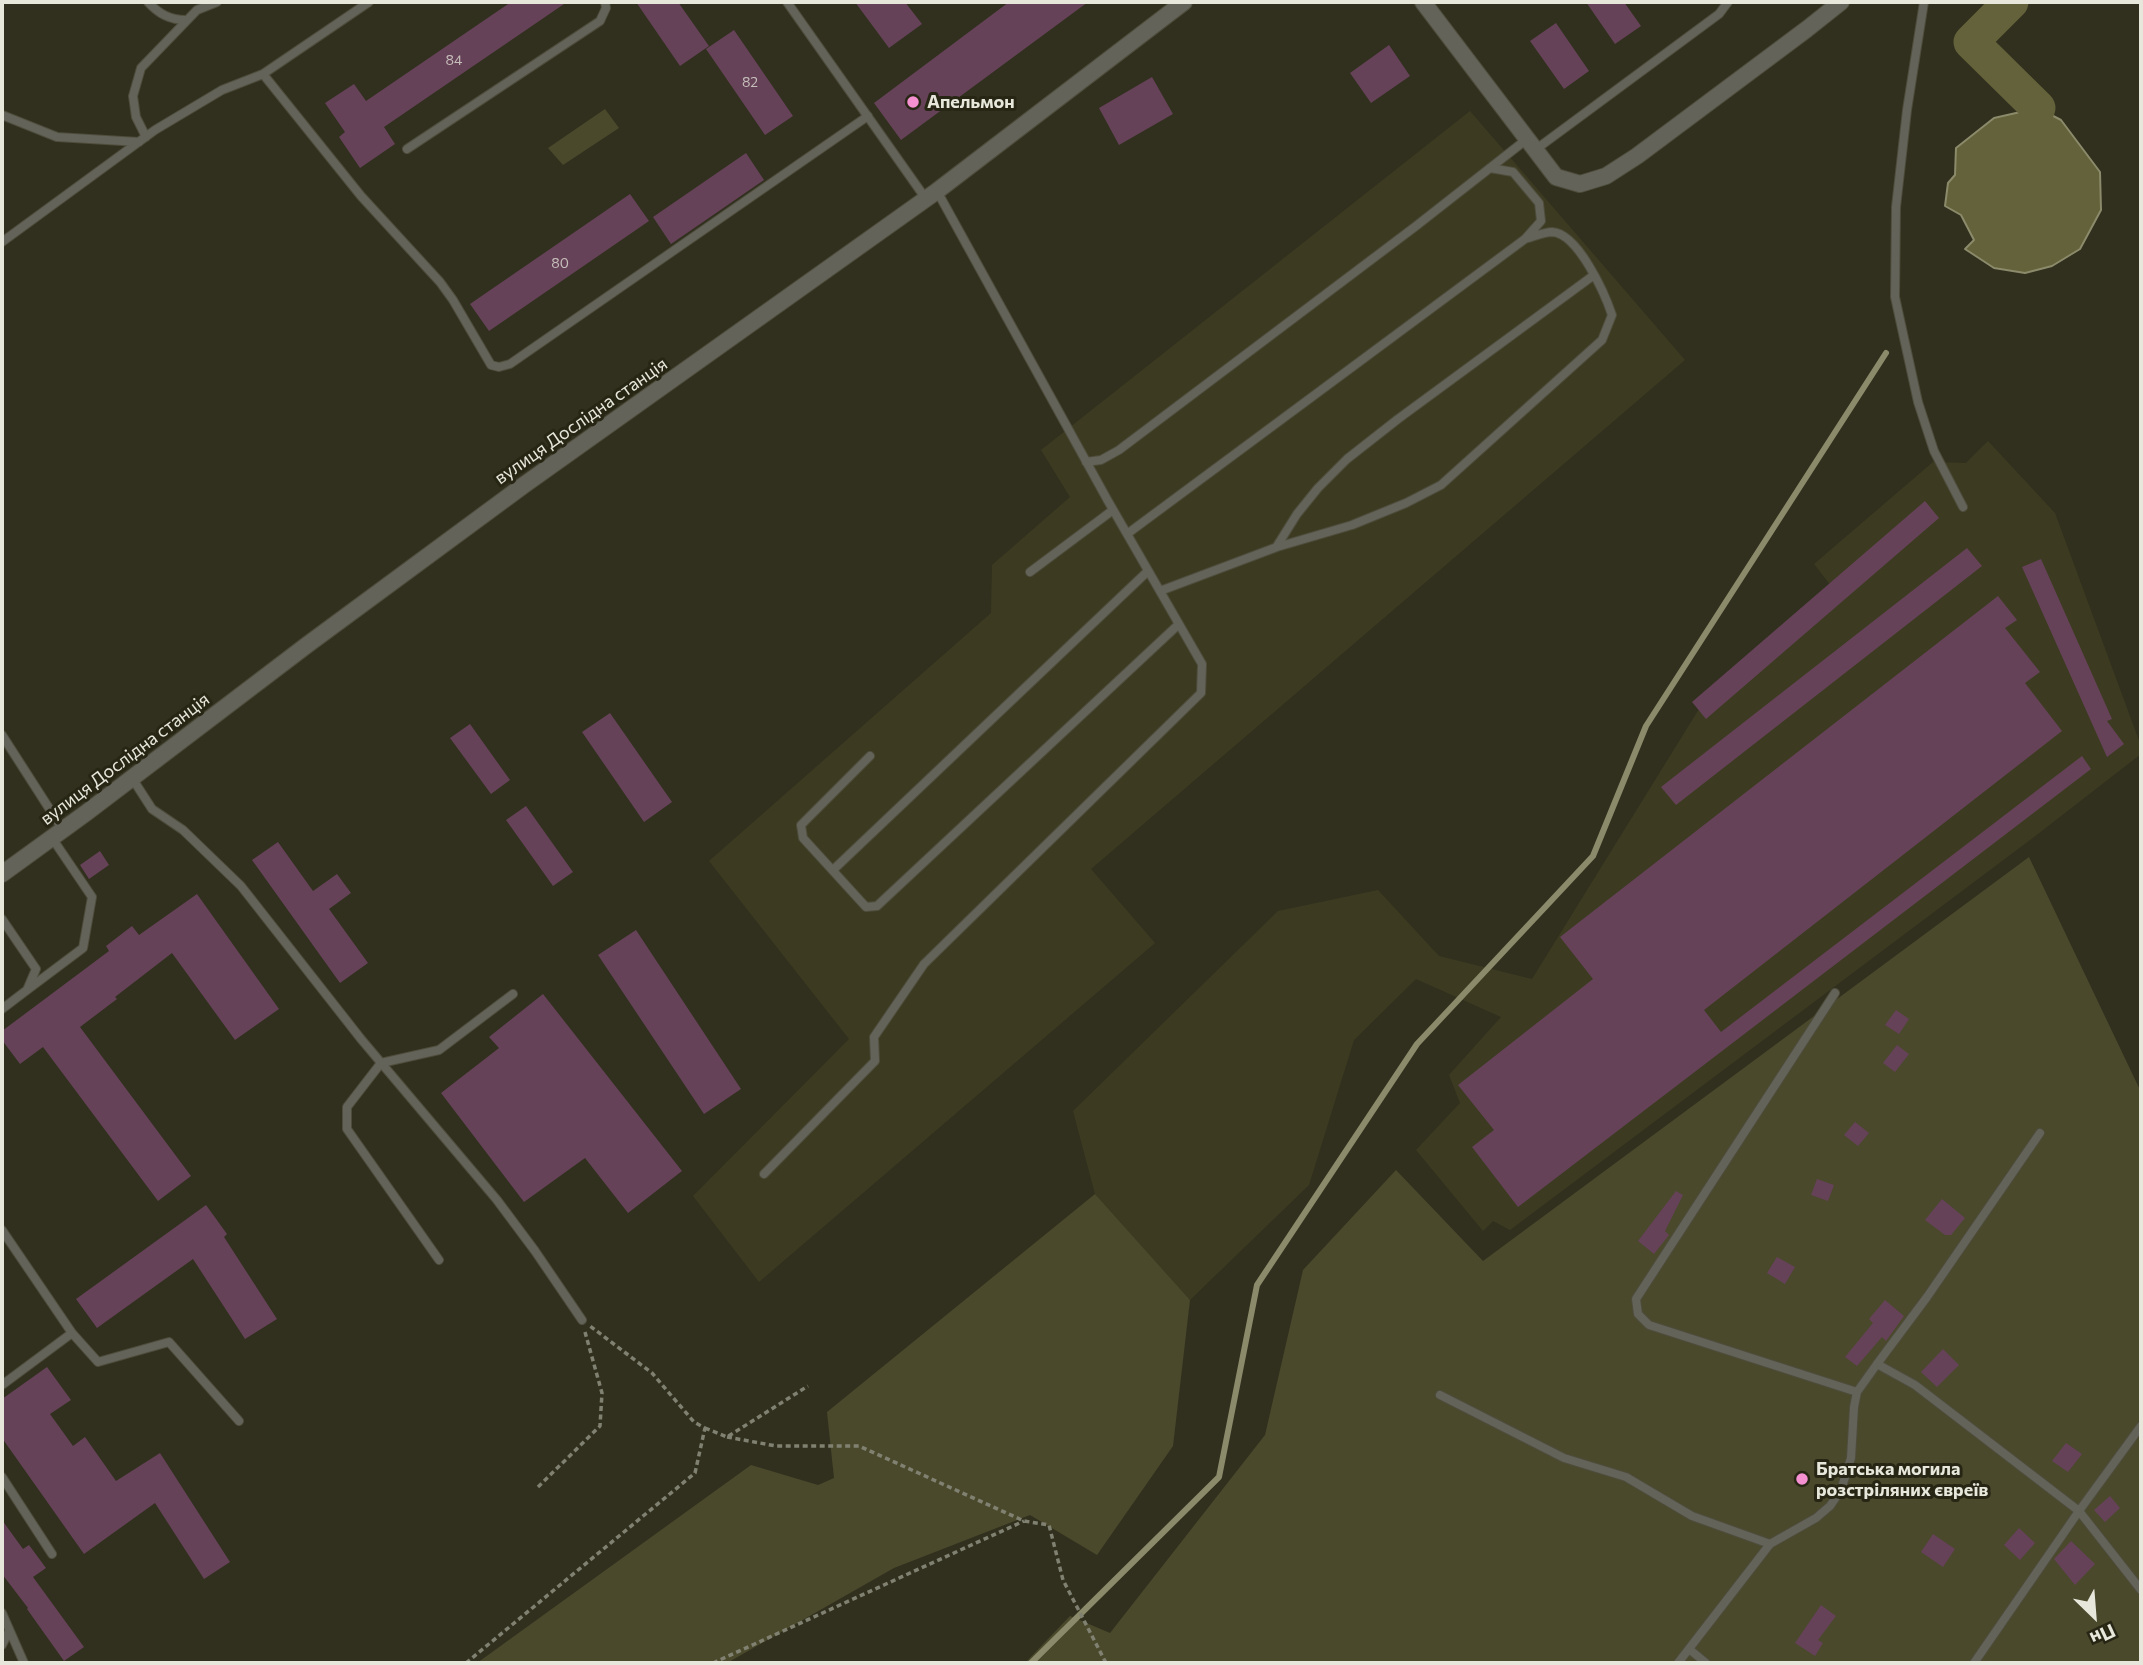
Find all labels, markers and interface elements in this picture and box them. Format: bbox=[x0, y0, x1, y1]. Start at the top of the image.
house number: 84 bbox=[446, 52, 462, 68]
house number: 82 bbox=[742, 74, 758, 90]
place label: Апельмон bbox=[927, 91, 1015, 113]
marker: Апельмон bbox=[905, 94, 921, 110]
house number: 80 bbox=[551, 255, 569, 271]
street label: вулиця Дослідна станція bbox=[490, 353, 672, 489]
street label: вулиця Дослідна станція bbox=[36, 688, 214, 830]
place label: Братська могила розстріляних євреїв bbox=[1816, 1458, 1988, 1500]
marker: Братська могила розстріляних євреїв bbox=[1794, 1471, 1810, 1487]
north arrow bbox=[2059, 1581, 2129, 1651]
text: Пн bbox=[2087, 1620, 2119, 1651]

